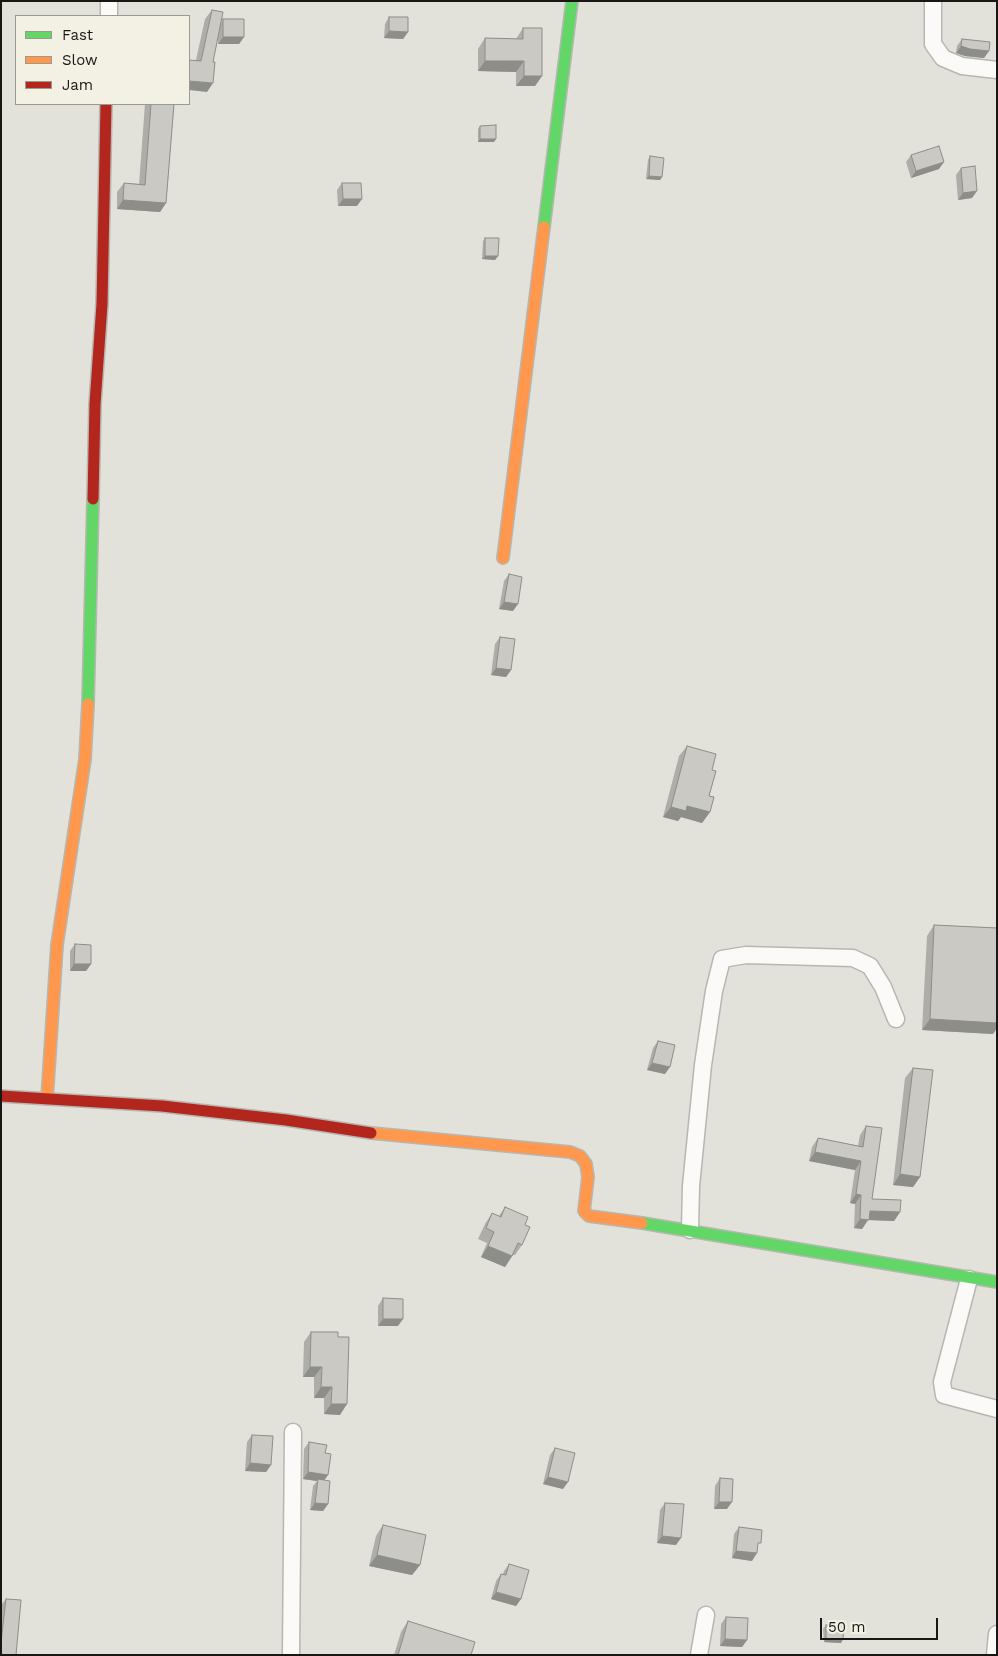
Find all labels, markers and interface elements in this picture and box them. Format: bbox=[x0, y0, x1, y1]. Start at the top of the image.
legend bbox=[15, 15, 190, 105]
text: Fast bbox=[62, 26, 93, 44]
text: Slow bbox=[62, 51, 98, 69]
text: Jam bbox=[62, 76, 93, 94]
scale bar bbox=[823, 1608, 940, 1640]
text: 50 m bbox=[828, 1618, 865, 1636]

